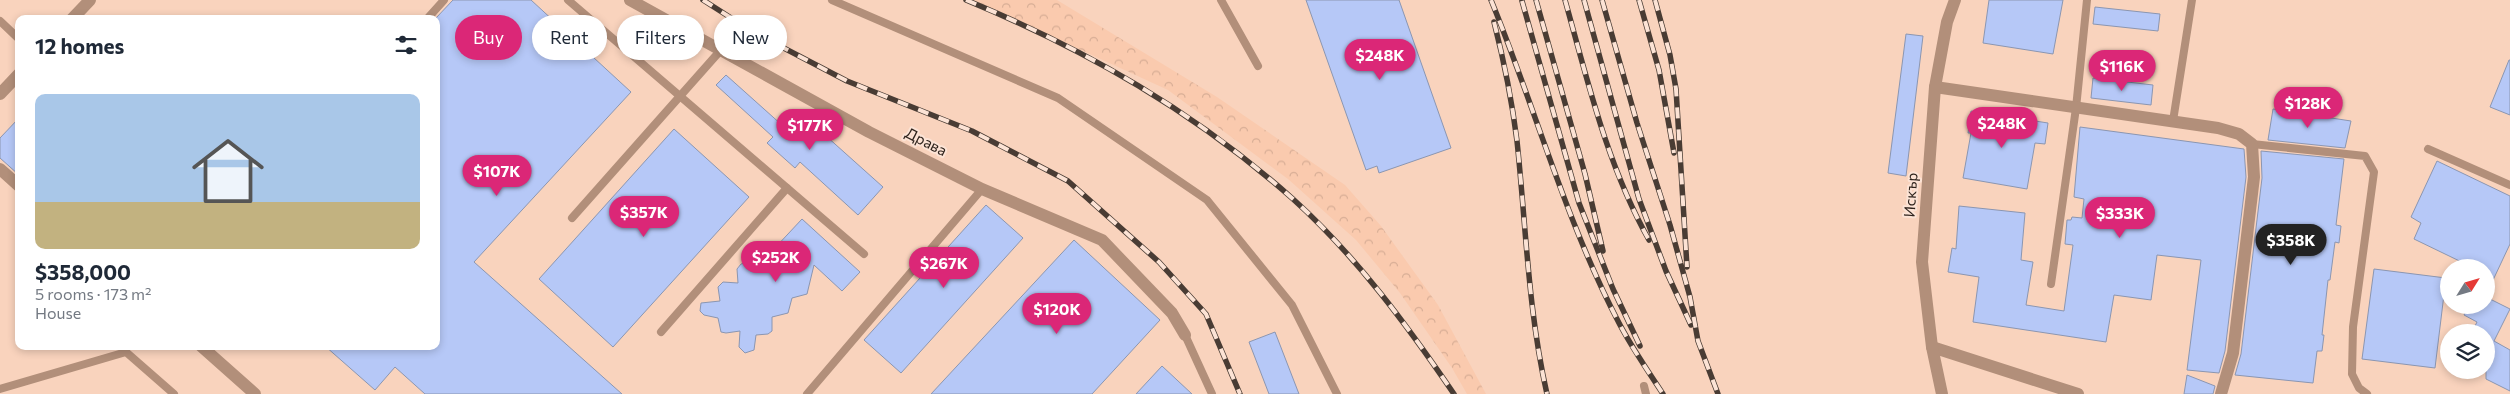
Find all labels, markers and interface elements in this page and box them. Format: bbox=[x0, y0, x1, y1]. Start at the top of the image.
chip: Buy bbox=[455, 15, 522, 60]
chip: Rent bbox=[532, 15, 607, 60]
chip: Filters bbox=[617, 15, 704, 60]
chip: New bbox=[714, 15, 787, 60]
icon: filters bbox=[392, 31, 420, 59]
text: 12 homes bbox=[35, 33, 124, 58]
pin: $248K bbox=[1345, 38, 1415, 81]
text: $248K bbox=[1356, 45, 1404, 64]
pin: $116K bbox=[2087, 49, 2157, 92]
text: $116K bbox=[2100, 56, 2144, 75]
pin: $128K bbox=[2273, 86, 2343, 129]
text: $128K bbox=[2285, 93, 2331, 112]
pin: $248K bbox=[1967, 106, 2037, 149]
pin: $177K bbox=[775, 108, 845, 151]
text: $248K bbox=[1978, 113, 2026, 132]
text: $177K bbox=[787, 115, 833, 134]
street label: Драва bbox=[903, 123, 950, 159]
icon: home bbox=[183, 126, 273, 216]
pin: $107K bbox=[462, 154, 532, 197]
text: $107K bbox=[474, 161, 520, 180]
street label: Искър bbox=[1899, 172, 1921, 218]
pin: $357K bbox=[609, 196, 679, 238]
pin: $333K bbox=[2085, 196, 2155, 239]
text: $357K bbox=[620, 202, 668, 221]
text: $333K bbox=[2096, 203, 2144, 222]
pin: $358K bbox=[2256, 224, 2326, 266]
text: $358K bbox=[2267, 230, 2315, 249]
pin: $252K bbox=[741, 240, 811, 283]
pin: $267K bbox=[909, 246, 979, 289]
text: $252K bbox=[752, 247, 800, 266]
text: $267K bbox=[920, 253, 968, 272]
text: $358,000 bbox=[35, 259, 131, 284]
north arrow bbox=[2440, 259, 2495, 314]
map controls bbox=[2440, 259, 2495, 379]
text: 5 rooms · 173 m² bbox=[35, 284, 152, 303]
pin: $120K bbox=[1022, 292, 1092, 335]
text: $120K bbox=[1033, 299, 1081, 318]
text: House bbox=[35, 303, 81, 322]
button: layers bbox=[2440, 324, 2495, 379]

